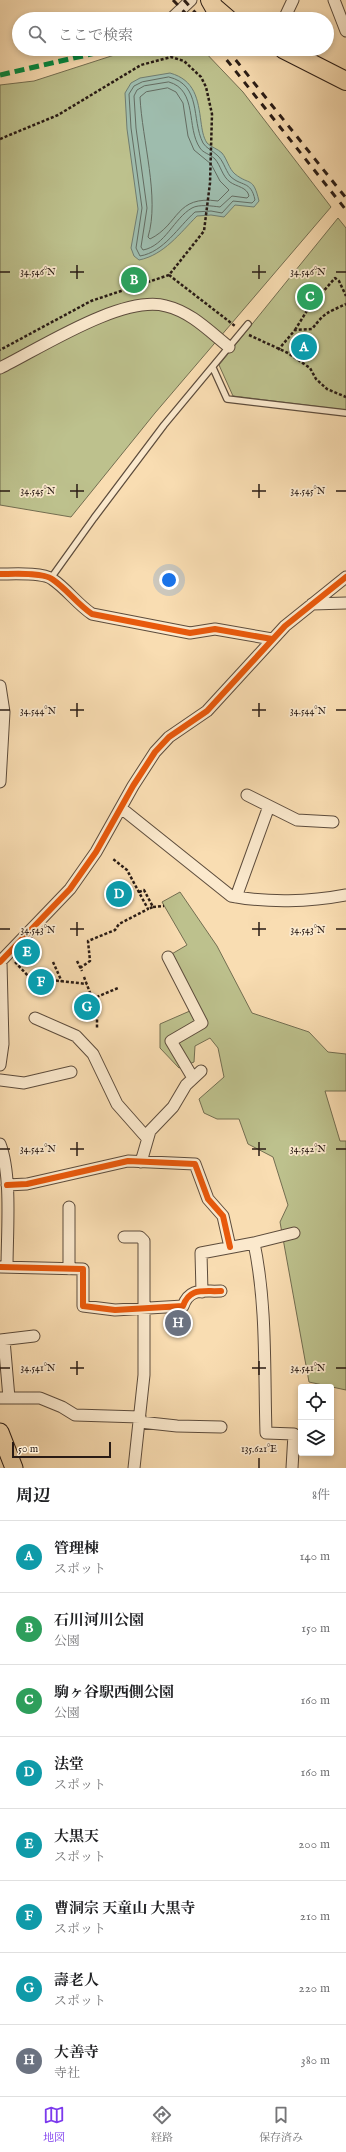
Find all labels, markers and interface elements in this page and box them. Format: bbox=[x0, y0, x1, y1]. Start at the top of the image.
search box bbox=[12, 12, 334, 56]
icon: search bbox=[26, 23, 48, 45]
text: ここで検索 bbox=[58, 26, 133, 45]
pin: B bbox=[121, 265, 147, 295]
text: 34.546°N bbox=[20, 266, 56, 279]
text: 34.546°N bbox=[290, 266, 326, 279]
pin: C bbox=[297, 282, 323, 312]
pin: A bbox=[291, 332, 317, 362]
text: 34.545°N bbox=[21, 485, 56, 498]
text: 34.545°N bbox=[291, 485, 326, 498]
your location bbox=[159, 570, 179, 590]
text: 34.544°N bbox=[20, 705, 56, 718]
text: 34.544°N bbox=[290, 705, 326, 718]
pin: D bbox=[106, 879, 132, 909]
text: 34.543°N bbox=[20, 924, 56, 937]
text: 34.543°N bbox=[290, 924, 326, 937]
pin: E bbox=[14, 937, 40, 967]
pin: F bbox=[28, 967, 54, 997]
pin: G bbox=[74, 992, 100, 1022]
text: 34.542°N bbox=[20, 1143, 56, 1156]
text: 34.542°N bbox=[290, 1143, 326, 1156]
pin: H bbox=[165, 1308, 191, 1338]
text: 34.541°N bbox=[20, 1362, 56, 1375]
text: 34.541°N bbox=[290, 1362, 326, 1375]
map controls bbox=[298, 1384, 334, 1456]
button: locate bbox=[298, 1384, 334, 1420]
button: layers bbox=[298, 1420, 334, 1456]
scale bar bbox=[12, 1440, 111, 1459]
text: 50 m bbox=[18, 1442, 38, 1456]
text: 135.621°E bbox=[241, 1443, 277, 1456]
text: 周辺 bbox=[16, 1486, 50, 1507]
text: 8件 bbox=[312, 1487, 330, 1504]
text: 管理棟 bbox=[54, 1539, 99, 1558]
text: A bbox=[25, 1548, 33, 1565]
text: 140 m bbox=[300, 1548, 330, 1565]
text: スポット bbox=[54, 1561, 106, 1578]
text: 石川河川公園 bbox=[54, 1611, 144, 1630]
text: B bbox=[25, 1620, 33, 1637]
text: 150 m bbox=[301, 1620, 330, 1637]
text: 公園 bbox=[54, 1633, 80, 1650]
text: 駒ヶ谷駅西側公園 bbox=[54, 1683, 174, 1702]
text: C bbox=[24, 1692, 34, 1709]
text: 160 m bbox=[300, 1692, 330, 1709]
text: 公園 bbox=[54, 1705, 80, 1722]
text: 法堂 bbox=[54, 1755, 84, 1774]
text: D bbox=[24, 1764, 34, 1781]
text: 160 m bbox=[300, 1764, 330, 1781]
text: スポット bbox=[54, 1777, 106, 1794]
text: 大黒天 bbox=[54, 1827, 99, 1846]
text: E bbox=[24, 1836, 34, 1853]
text: 200 m bbox=[298, 1836, 330, 1853]
text: スポット bbox=[54, 1849, 106, 1866]
text: 曹洞宗 天童山 大黒寺 bbox=[54, 1899, 196, 1918]
text: F bbox=[25, 1908, 33, 1925]
text: 210 m bbox=[300, 1908, 330, 1925]
text: スポット bbox=[54, 1921, 106, 1938]
text: 壽老人 bbox=[54, 1971, 99, 1990]
text: G bbox=[24, 1980, 34, 1997]
text: 220 m bbox=[299, 1980, 330, 1997]
text: スポット bbox=[54, 1993, 106, 2010]
text: 大善寺 bbox=[54, 2043, 99, 2062]
text: H bbox=[23, 2052, 35, 2069]
text: 380 m bbox=[301, 2052, 330, 2069]
text: 寺社 bbox=[54, 2065, 80, 2082]
tab: 地図 bbox=[43, 2104, 65, 2145]
tab: 経路 bbox=[151, 2104, 173, 2145]
tab: 保存済み bbox=[259, 2104, 303, 2145]

